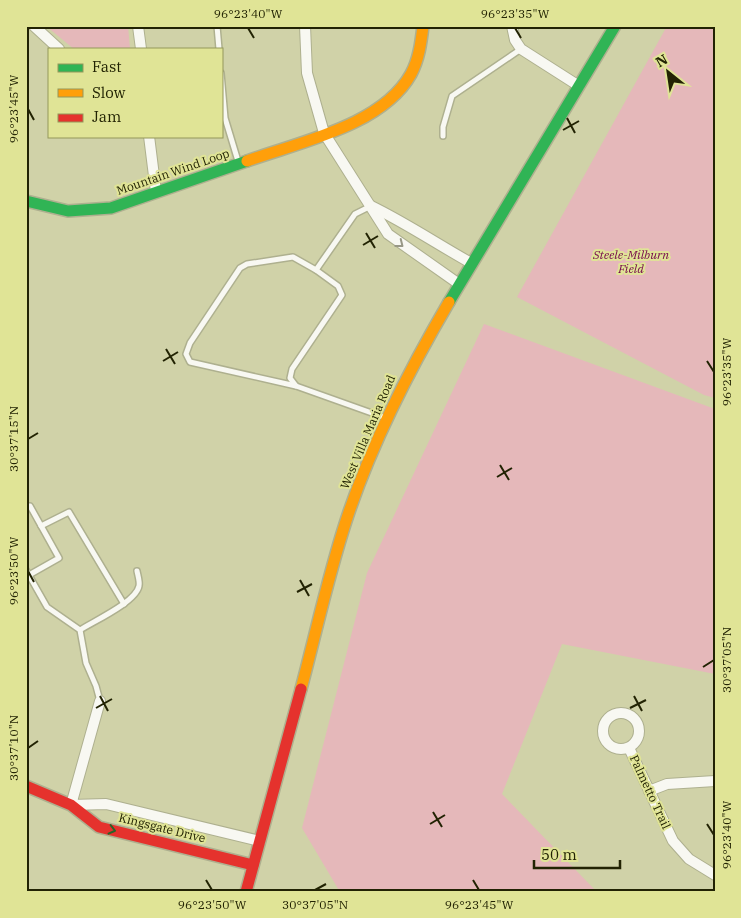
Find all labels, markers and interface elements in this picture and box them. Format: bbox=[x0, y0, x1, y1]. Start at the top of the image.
text: 96°23'40"W bbox=[214, 6, 283, 21]
text: 96°23'35"W bbox=[481, 6, 550, 21]
legend bbox=[48, 48, 222, 138]
north arrow bbox=[644, 48, 694, 98]
text: N bbox=[652, 50, 671, 71]
text: Fast bbox=[92, 57, 122, 76]
text: 96°23'45"W bbox=[6, 74, 21, 143]
text: Slow bbox=[92, 83, 126, 102]
text: Jam bbox=[92, 107, 121, 126]
street label: Mountain Wind Loop bbox=[114, 145, 231, 198]
one-way arrow bbox=[395, 238, 404, 247]
park label: Steele-Milburn Field bbox=[592, 247, 669, 276]
text: 96°23'35"W bbox=[719, 337, 734, 406]
street label: West Villa Maria Road bbox=[337, 373, 398, 491]
text: 30°37'15"N bbox=[6, 406, 21, 472]
text: 96°23'50"W bbox=[6, 536, 21, 605]
text: 30°37'05"N bbox=[719, 627, 734, 693]
text: 30°37'10"N bbox=[6, 715, 21, 781]
street label: Palmetto Trail bbox=[627, 752, 674, 832]
text: 96°23'40"W bbox=[719, 800, 734, 869]
street label: Kingsgate Drive bbox=[117, 809, 207, 846]
one-way arrow bbox=[107, 824, 116, 835]
scale bar bbox=[534, 838, 620, 870]
text: 50 m bbox=[541, 845, 577, 864]
text: 96°23'50"W bbox=[178, 897, 247, 912]
text: 30°37'05"N bbox=[282, 897, 348, 912]
text: 96°23'45"W bbox=[445, 897, 514, 912]

